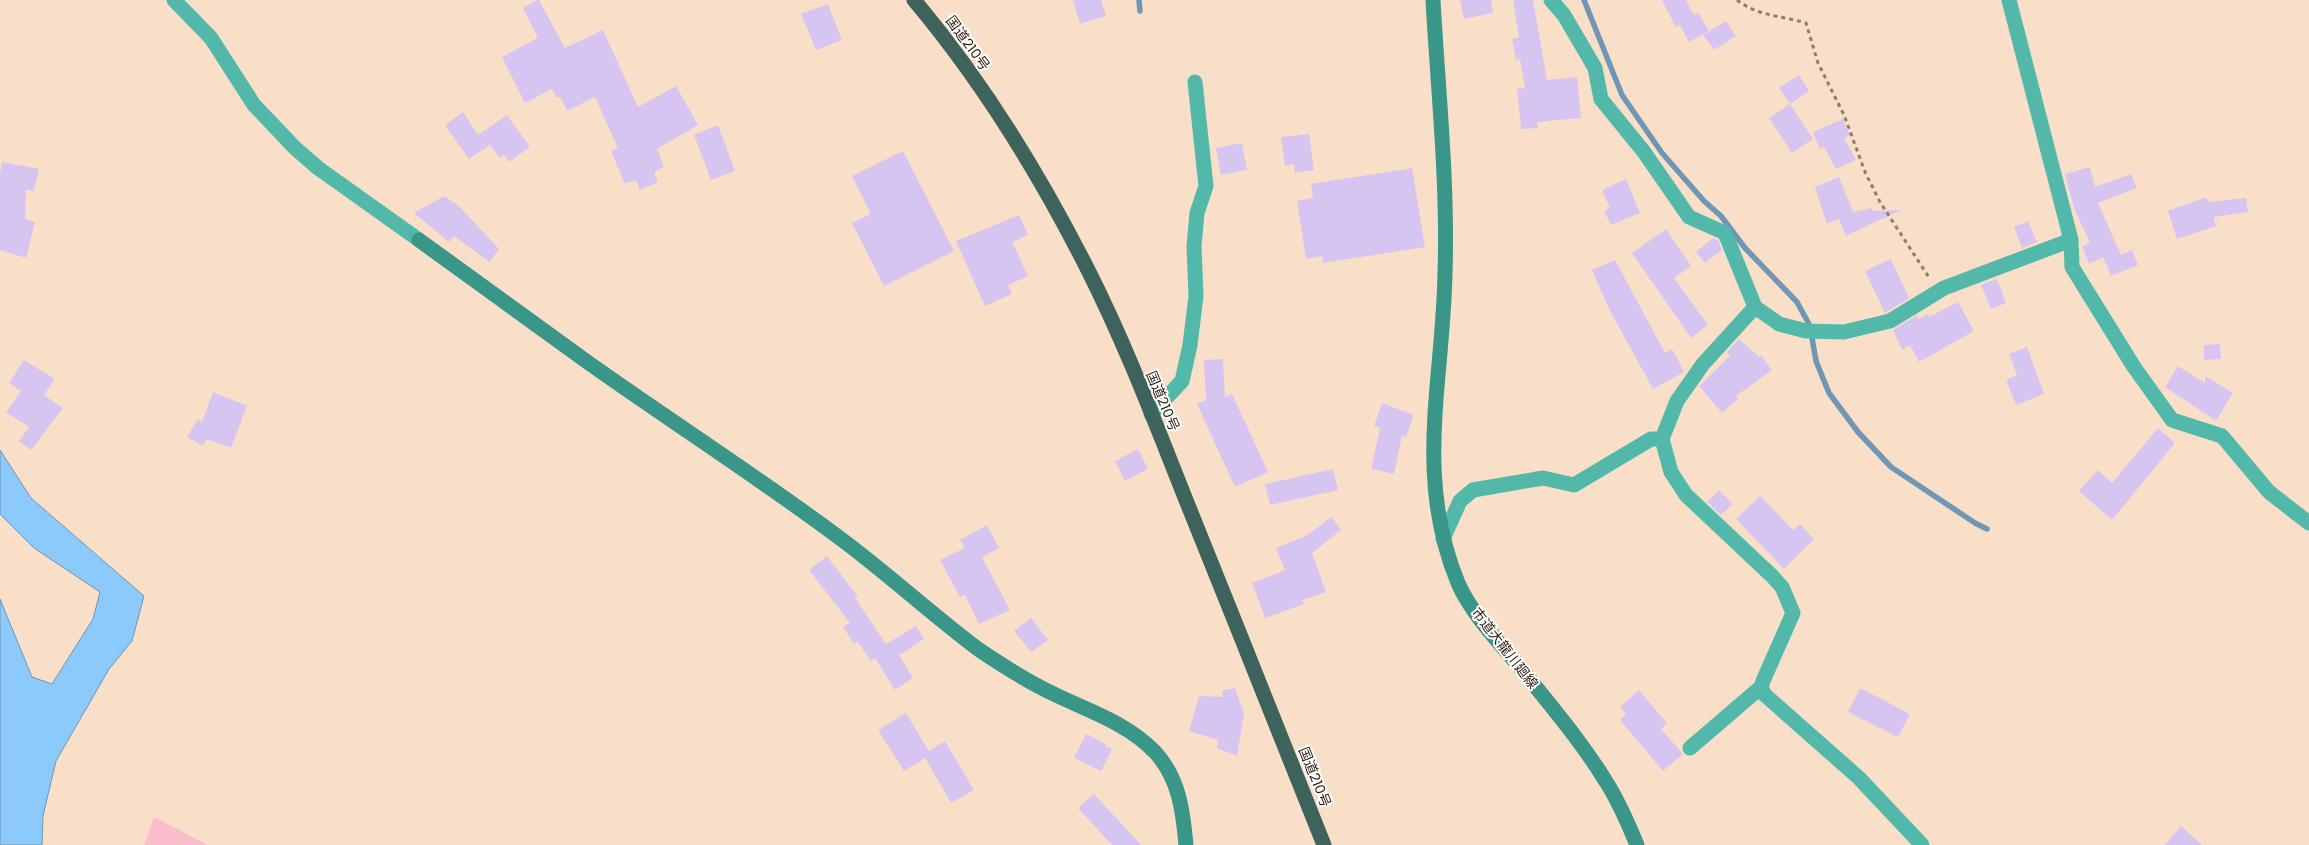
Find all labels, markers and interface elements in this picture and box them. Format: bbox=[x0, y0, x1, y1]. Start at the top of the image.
street label: 国道210号 bbox=[941, 12, 995, 74]
street label: 国道210号 bbox=[1141, 368, 1185, 434]
street label: 市道大龍川廻線 bbox=[1467, 603, 1543, 693]
street label: 国道210号 bbox=[1294, 744, 1336, 810]

